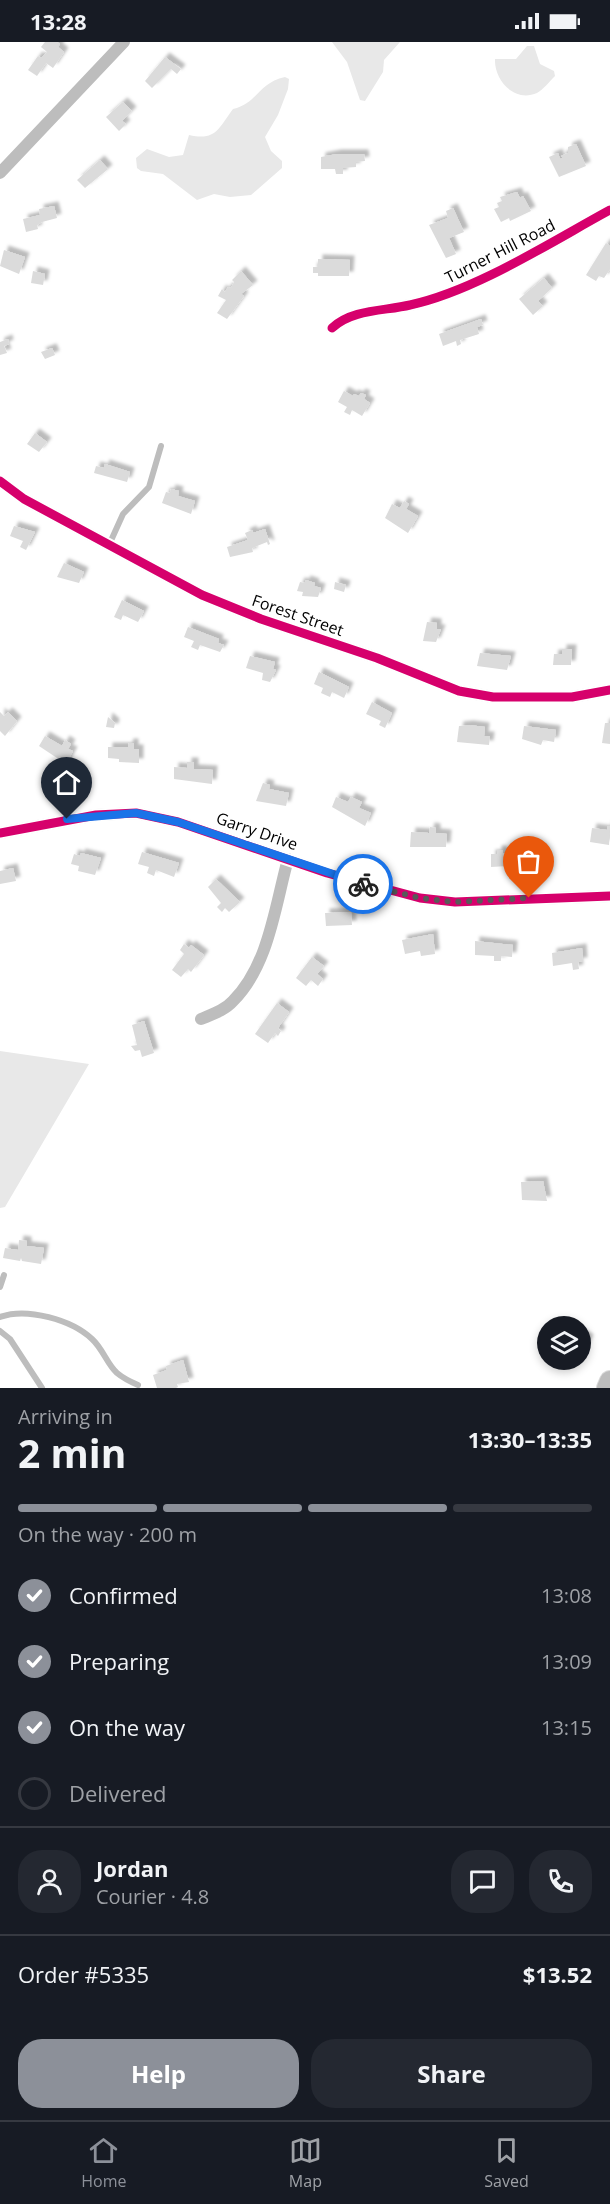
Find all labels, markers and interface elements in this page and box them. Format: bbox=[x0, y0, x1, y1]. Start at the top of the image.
text: 13:28 bbox=[30, 6, 87, 36]
street label: Turner Hill Road bbox=[441, 214, 559, 288]
street label: Forest Street bbox=[249, 589, 347, 641]
pin bbox=[41, 757, 92, 819]
icon: home bbox=[50, 766, 83, 799]
street label: Garry Drive bbox=[213, 807, 301, 855]
pin bbox=[503, 836, 554, 898]
icon: bag bbox=[512, 845, 545, 878]
courier bbox=[333, 854, 393, 914]
icon: bike bbox=[347, 868, 380, 901]
map controls bbox=[537, 1316, 591, 1370]
button: layers bbox=[537, 1316, 591, 1370]
text: Arriving in bbox=[18, 1403, 113, 1430]
text: 13:30–13:35 bbox=[468, 1424, 592, 1454]
text: 2 min bbox=[18, 1426, 126, 1479]
text: On the way · 200 m bbox=[18, 1521, 197, 1548]
icon: check bbox=[18, 1579, 51, 1612]
text: Confirmed bbox=[69, 1580, 178, 1610]
text: 13:08 bbox=[541, 1582, 592, 1609]
icon: check bbox=[18, 1645, 51, 1678]
text: Preparing bbox=[69, 1646, 169, 1676]
text: 13:09 bbox=[541, 1648, 592, 1675]
icon: check bbox=[18, 1711, 51, 1744]
text: On the way bbox=[69, 1712, 185, 1742]
text: 13:15 bbox=[541, 1714, 592, 1741]
text: Delivered bbox=[69, 1778, 167, 1808]
button: person bbox=[18, 1850, 81, 1913]
button: chat bbox=[451, 1850, 514, 1913]
button: phone bbox=[529, 1850, 592, 1913]
text: Jordan bbox=[96, 1853, 169, 1883]
text: Courier · 4.8 bbox=[96, 1883, 209, 1910]
text: Order #5335 bbox=[18, 1959, 149, 1989]
text: $13.52 bbox=[523, 1959, 592, 1989]
button: Help bbox=[18, 2039, 299, 2108]
button: Share bbox=[311, 2039, 592, 2108]
tab: Home bbox=[81, 2134, 126, 2192]
tab: Map bbox=[289, 2134, 322, 2192]
tab: Saved bbox=[484, 2134, 529, 2192]

